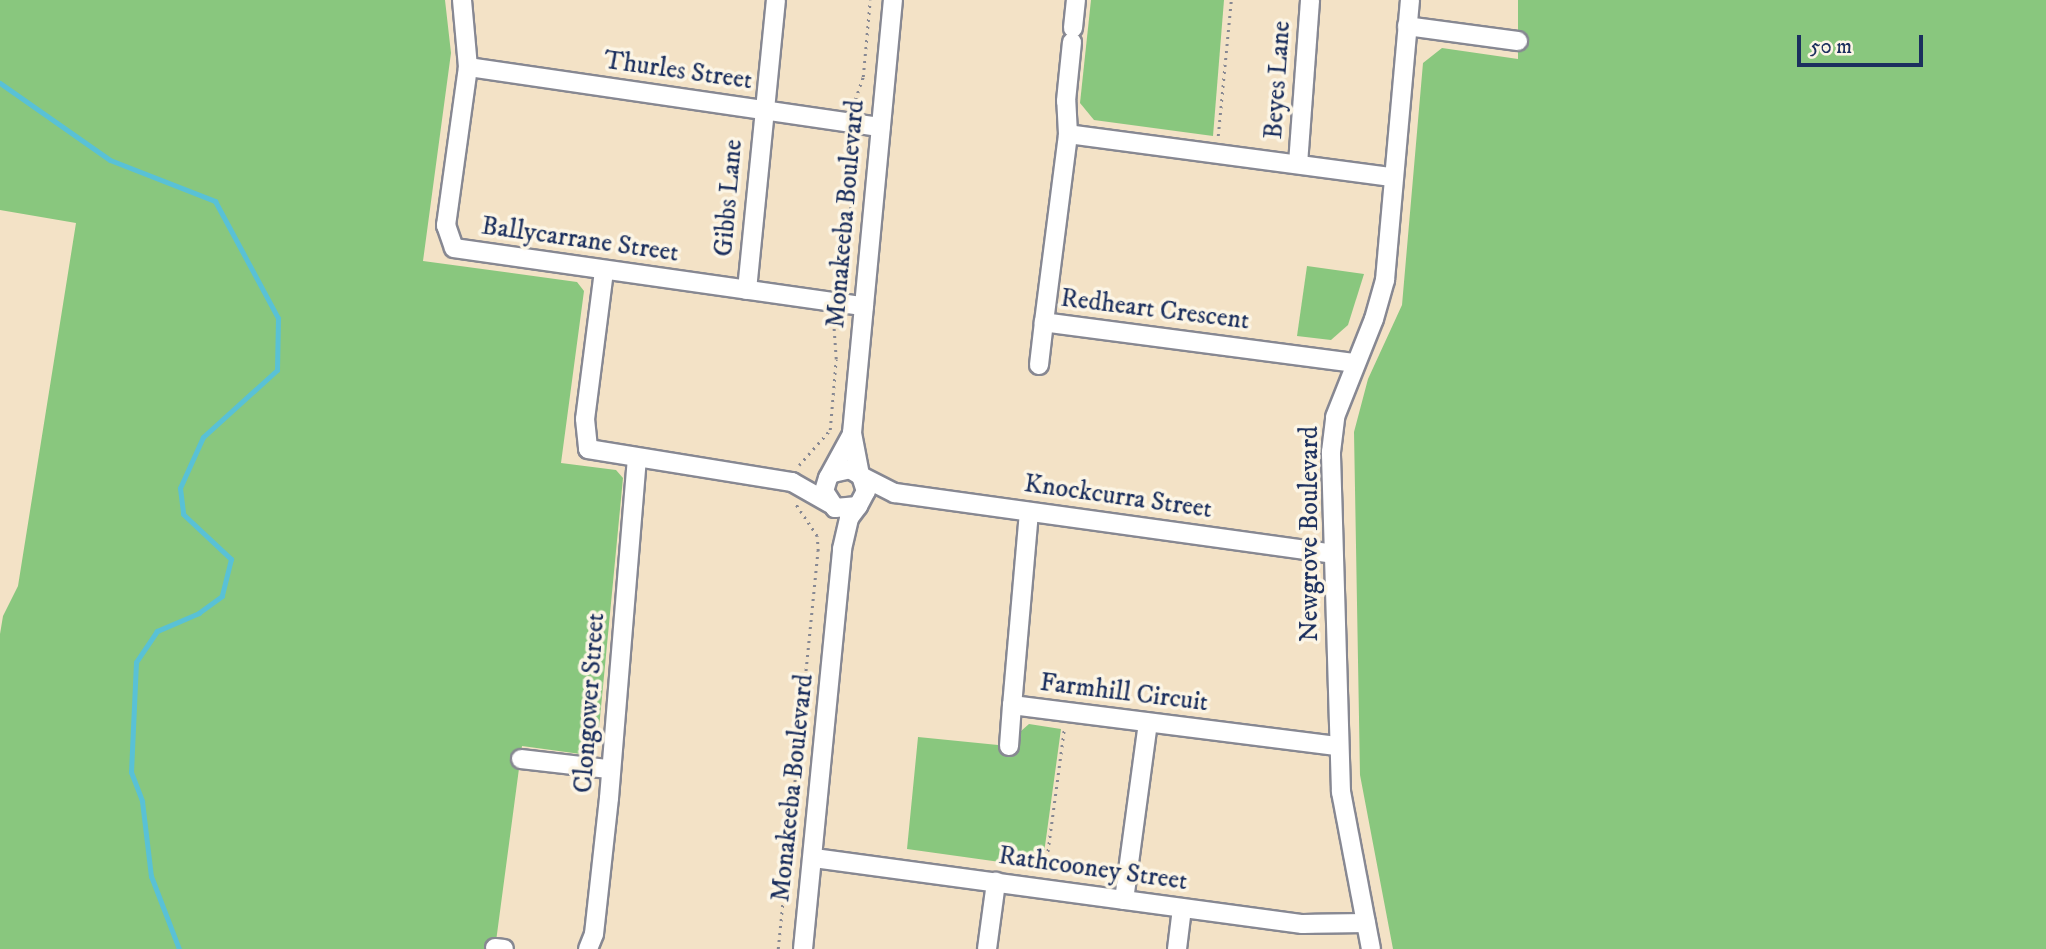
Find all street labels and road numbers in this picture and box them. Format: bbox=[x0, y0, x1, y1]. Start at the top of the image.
street label: Beyes Lane bbox=[1258, 20, 1298, 140]
street label: Thurles Street bbox=[602, 45, 754, 97]
street label: Monakeeba Boulevard bbox=[820, 99, 872, 329]
street label: Gibbs Lane bbox=[708, 138, 750, 258]
street label: Ballycarrane Street bbox=[479, 211, 681, 269]
street label: Redheart Crescent bbox=[1059, 283, 1251, 337]
street label: Newgrove Boulevard bbox=[1294, 426, 1326, 642]
street label: Knockcurra Street bbox=[1022, 468, 1214, 526]
street label: Clongower Street bbox=[568, 612, 612, 794]
street label: Farmhill Circuit bbox=[1038, 667, 1210, 719]
street label: Monakeeba Boulevard bbox=[766, 673, 820, 903]
street label: Rathcooney Street bbox=[997, 840, 1189, 898]

